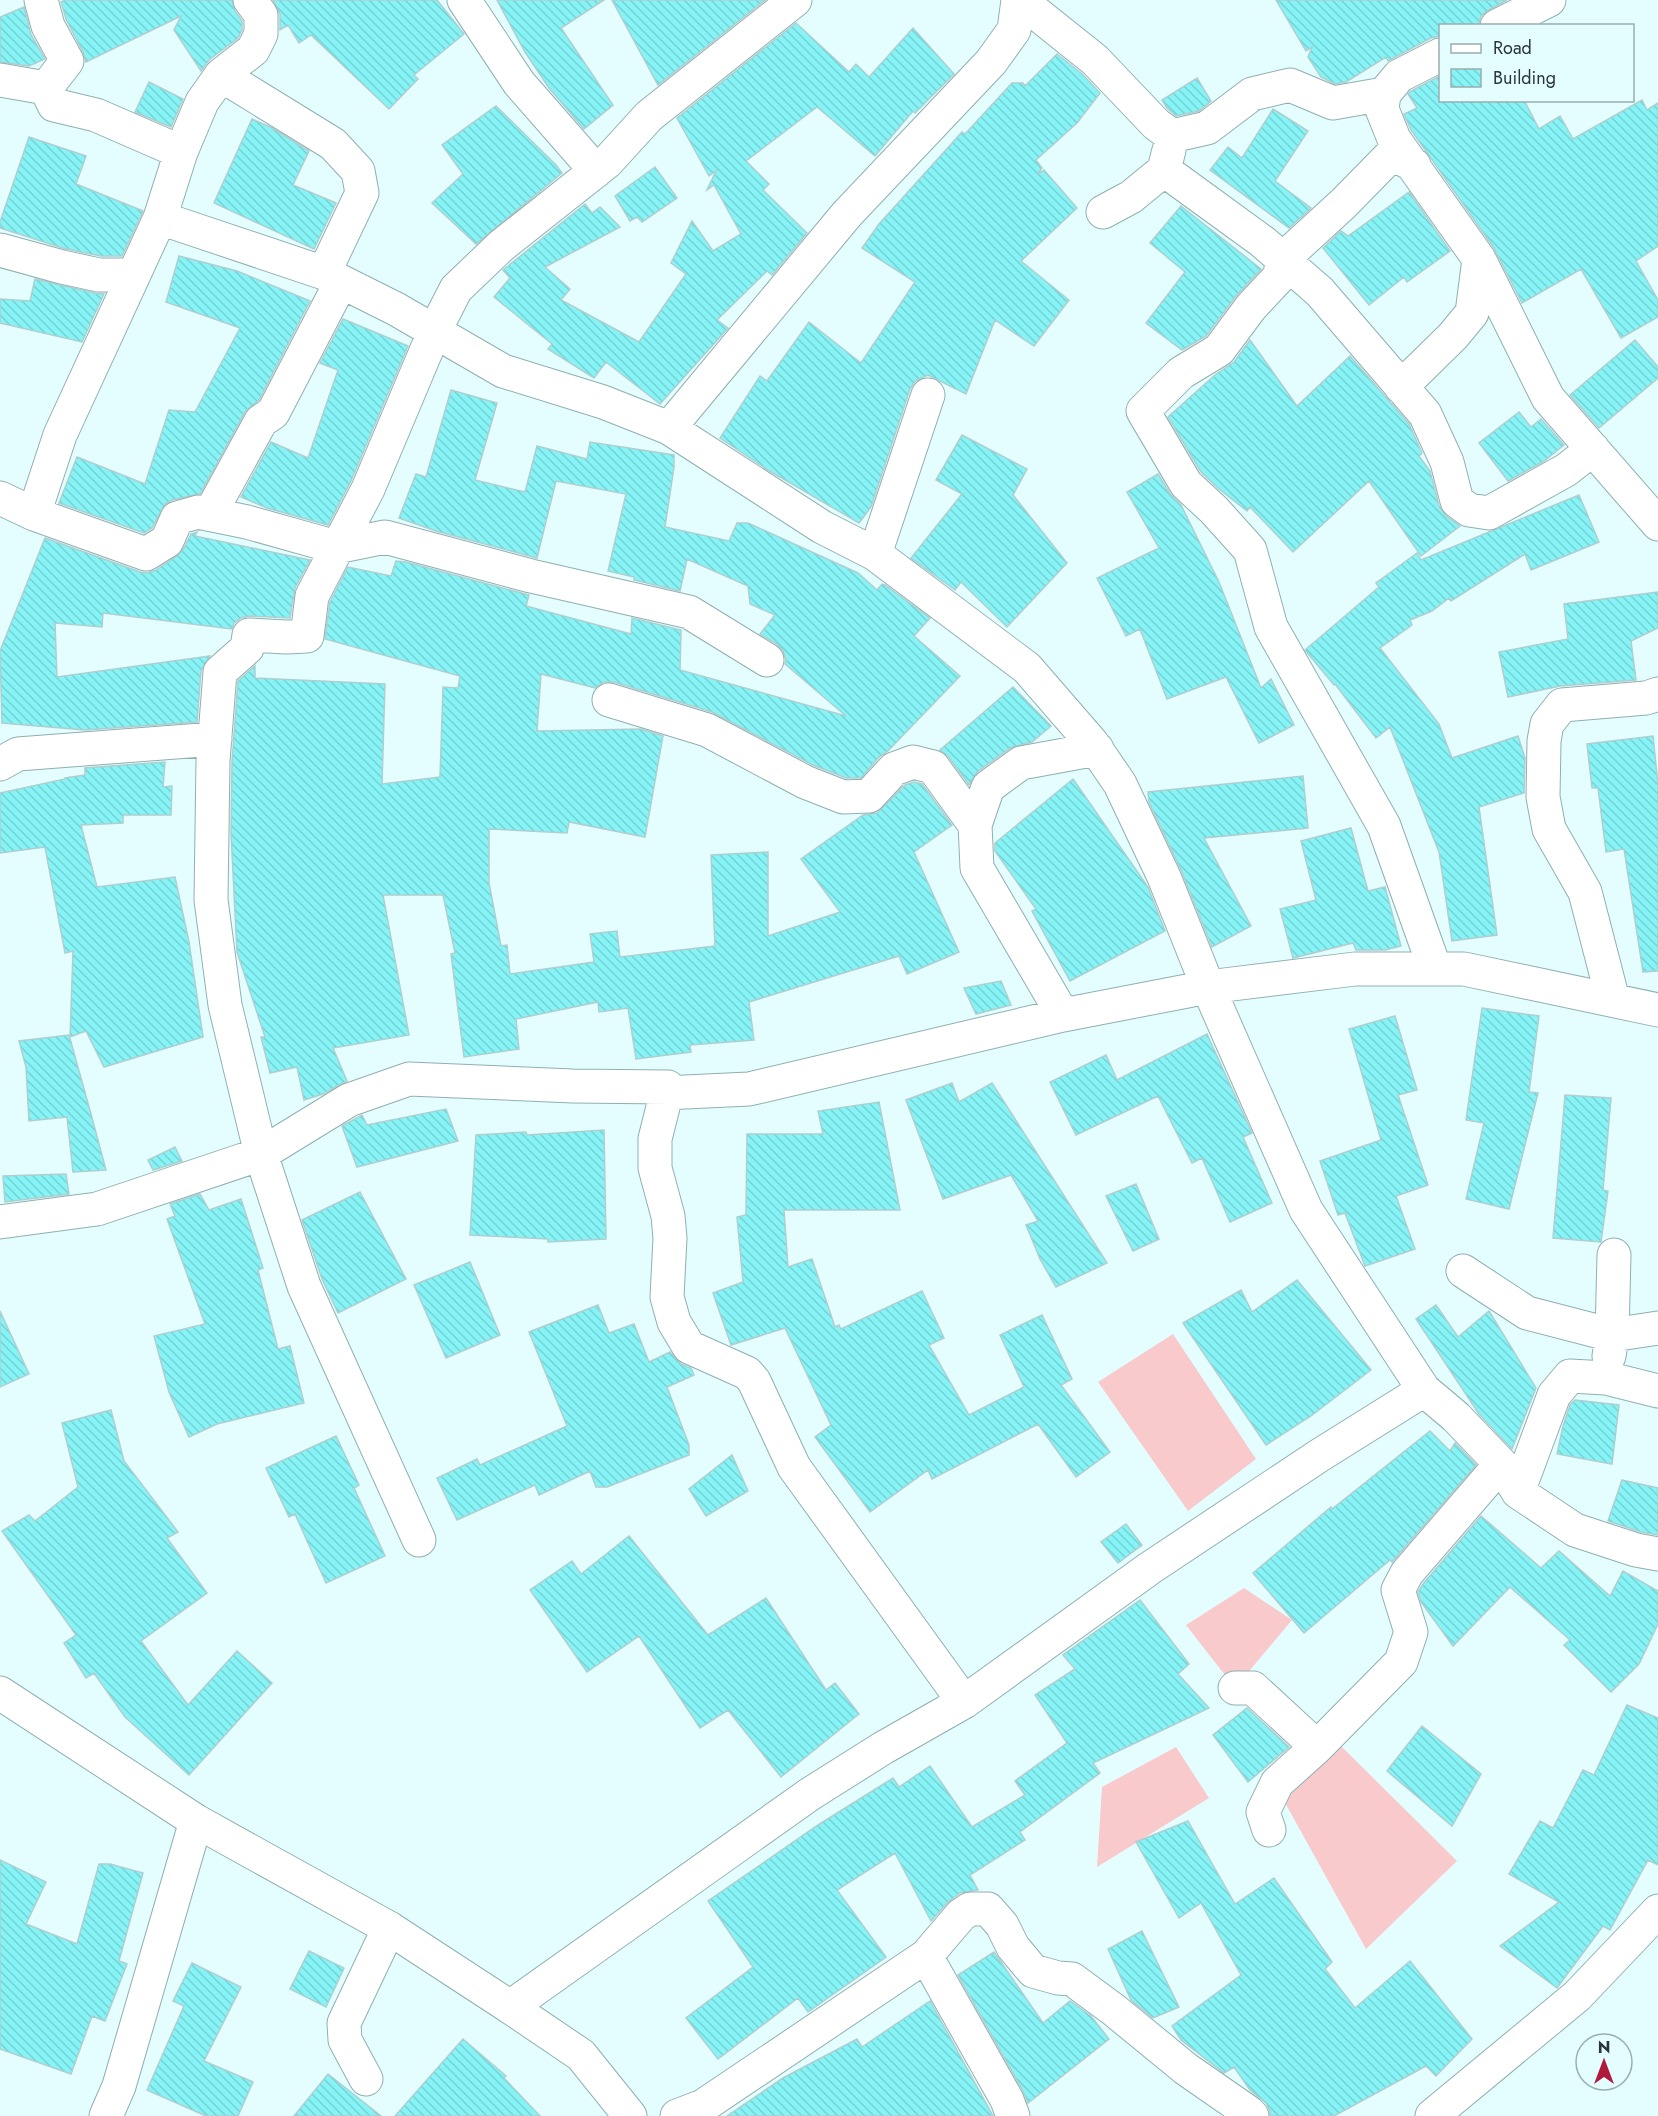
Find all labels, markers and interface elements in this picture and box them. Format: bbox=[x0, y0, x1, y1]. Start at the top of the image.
legend bbox=[1439, 24, 1634, 102]
text: Road bbox=[1493, 35, 1532, 61]
text: Building bbox=[1493, 65, 1556, 91]
north arrow bbox=[1574, 2032, 1634, 2092]
text: N bbox=[1598, 2036, 1610, 2059]

